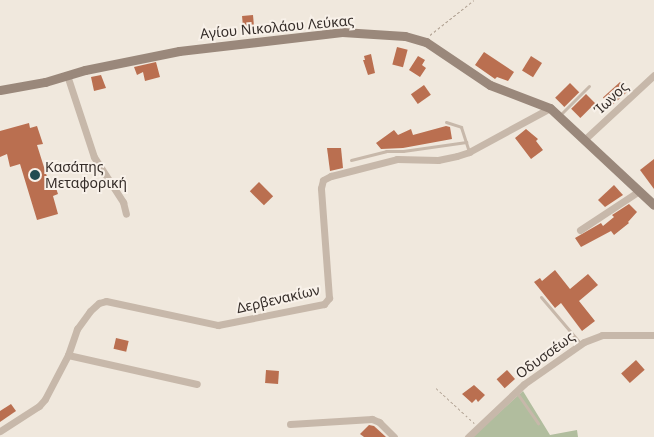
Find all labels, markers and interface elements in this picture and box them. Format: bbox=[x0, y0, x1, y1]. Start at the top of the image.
street label: Αγίου Νικολάου Λεύκας bbox=[199, 12, 355, 42]
street label: Ίωνος bbox=[590, 78, 632, 118]
place label: Κασάπης Μεταφορική bbox=[45, 159, 127, 192]
marker: Κασάπης Μεταφορική bbox=[29, 169, 41, 181]
street label: Δερβενακίων bbox=[235, 281, 321, 317]
street label: Οδυσσέως bbox=[512, 328, 578, 382]

